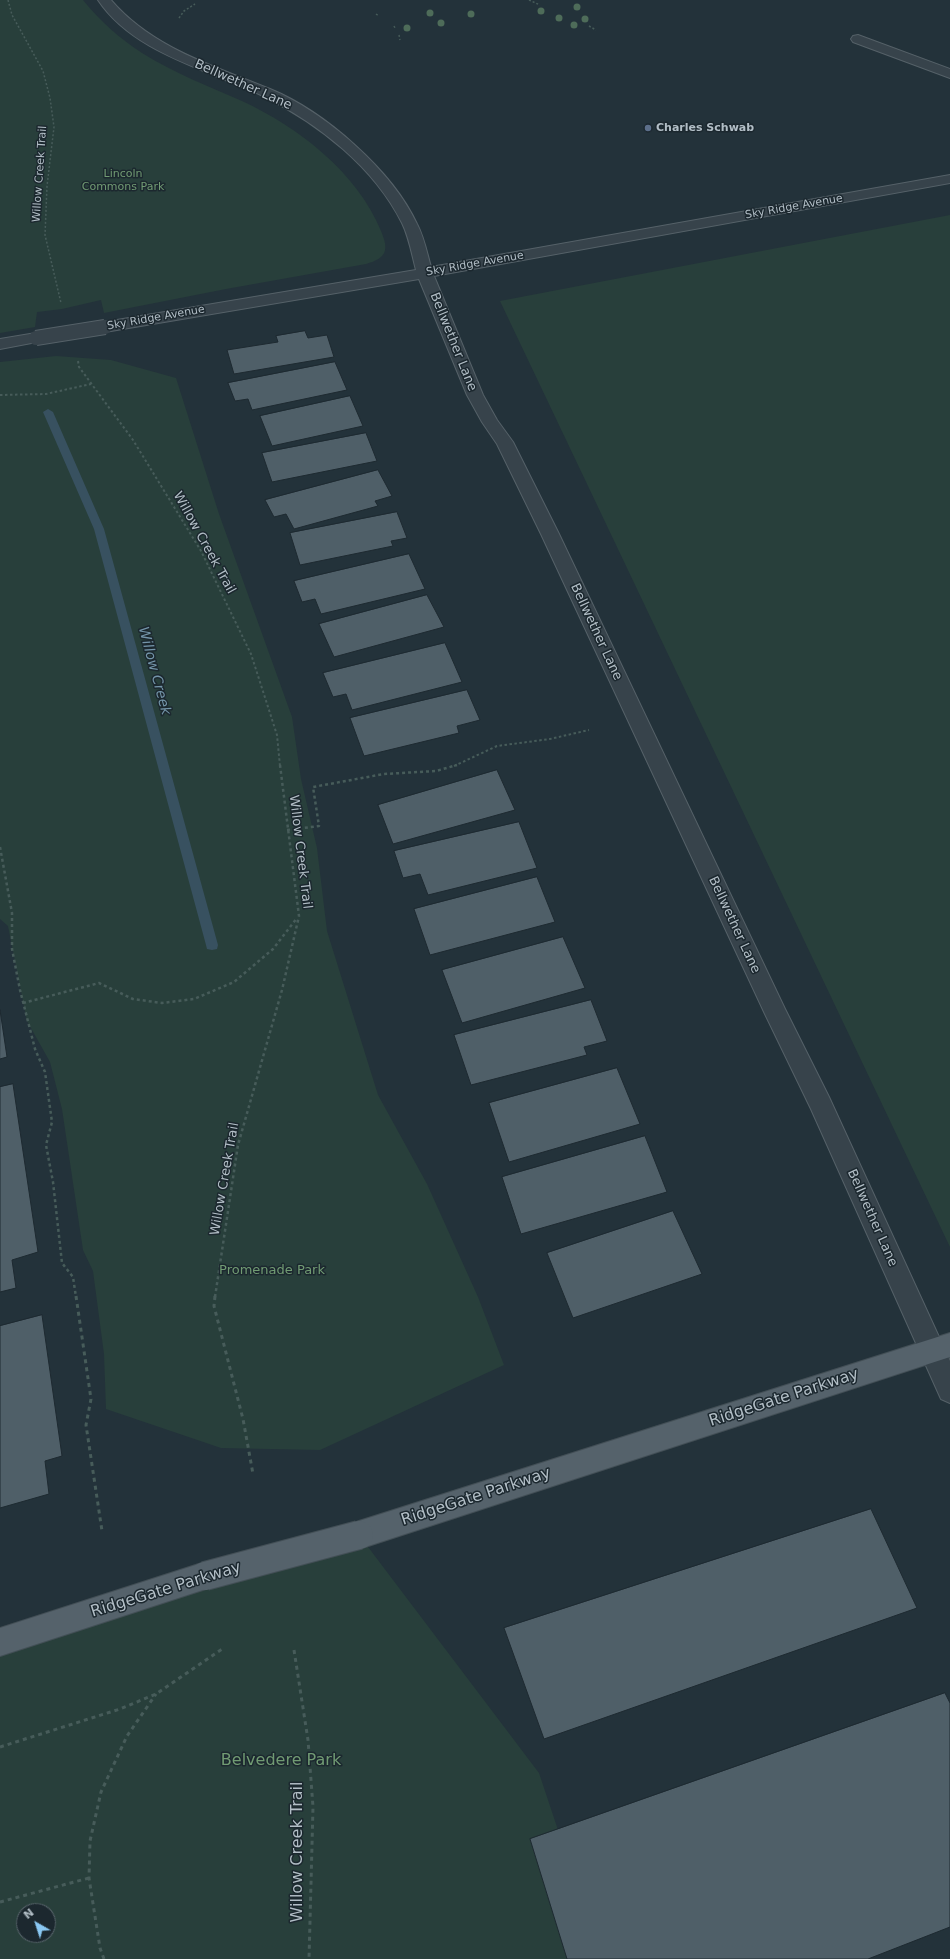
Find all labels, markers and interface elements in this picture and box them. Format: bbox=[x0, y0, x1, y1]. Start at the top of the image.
street label: Bellwether Lane bbox=[192, 57, 294, 113]
place label: Charles Schwab bbox=[656, 121, 754, 135]
marker: Charles Schwab bbox=[643, 123, 653, 133]
street label: Willow Creek Trail bbox=[30, 125, 50, 223]
park label: Lincoln Commons Park bbox=[82, 167, 164, 193]
street label: Sky Ridge Avenue bbox=[744, 192, 844, 222]
street label: Sky Ridge Avenue bbox=[425, 249, 525, 279]
street label: Bellwether Lane bbox=[426, 290, 480, 394]
street label: Sky Ridge Avenue bbox=[106, 303, 206, 333]
street label: Willow Creek Trail bbox=[169, 489, 239, 597]
street label: Bellwether Lane bbox=[567, 581, 625, 683]
water label: Willow Creek bbox=[134, 625, 174, 717]
street label: Willow Creek Trail bbox=[285, 794, 315, 910]
street label: Bellwether Lane bbox=[705, 874, 763, 976]
street label: Willow Creek Trail bbox=[207, 1121, 243, 1237]
street label: Bellwether Lane bbox=[844, 1167, 900, 1269]
park label: Promenade Park bbox=[219, 1263, 325, 1279]
street label: RidgeGate Parkway bbox=[707, 1365, 861, 1431]
street label: RidgeGate Parkway bbox=[399, 1464, 553, 1530]
street label: RidgeGate Parkway bbox=[89, 1558, 243, 1622]
park label: Belvedere Park bbox=[221, 1751, 341, 1771]
street label: Willow Creek Trail bbox=[288, 1782, 308, 1922]
north arrow bbox=[16, 1903, 56, 1943]
text: N bbox=[21, 1906, 36, 1922]

